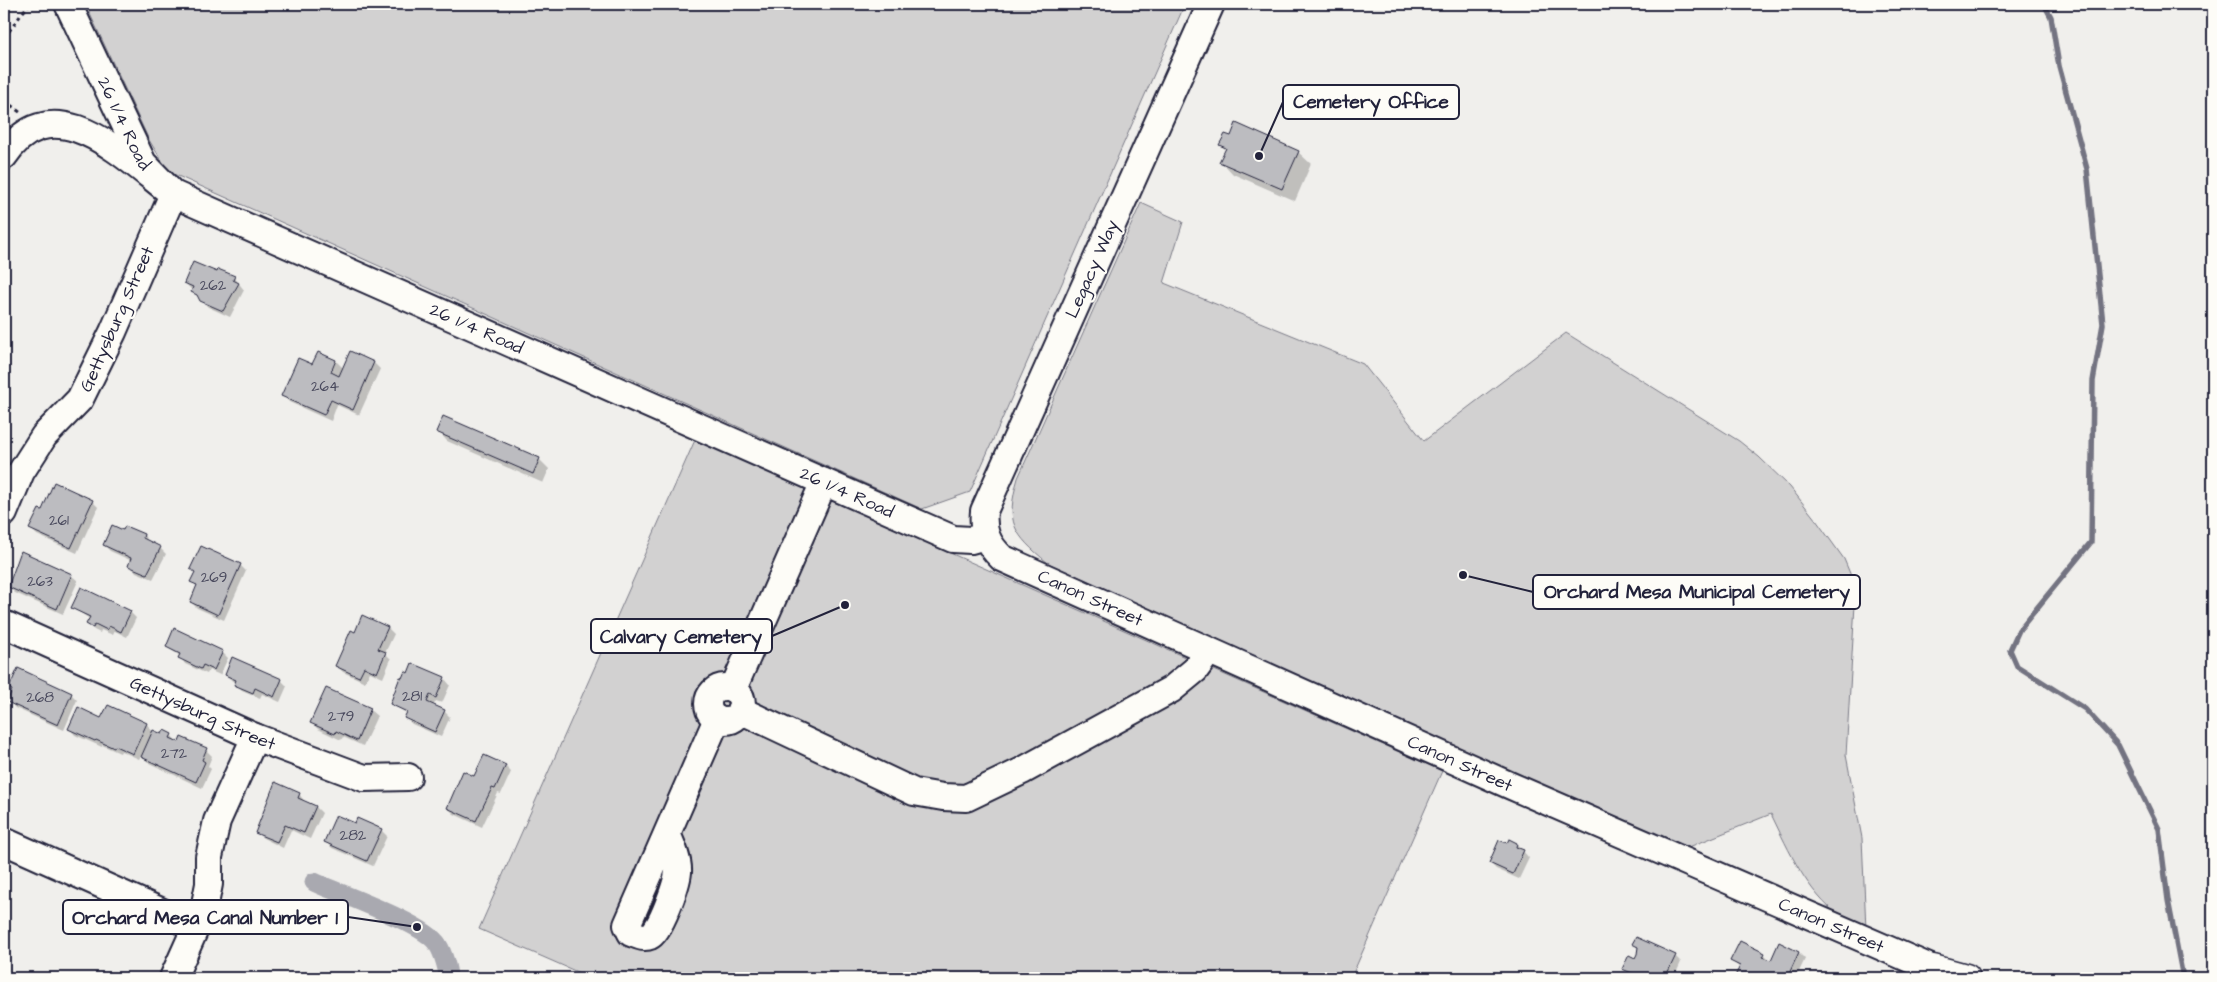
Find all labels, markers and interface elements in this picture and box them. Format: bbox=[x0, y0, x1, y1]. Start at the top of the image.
street label: 26 1/4 Road bbox=[92, 73, 156, 176]
callout: Cemetery Office bbox=[1283, 85, 1459, 119]
text: Cemetery Office bbox=[1293, 89, 1450, 117]
street label: Legacy Way bbox=[1059, 216, 1126, 322]
street label: Gettysburg Street bbox=[74, 242, 162, 396]
house number: 262 bbox=[200, 275, 227, 296]
street label: 26 1/4 Road bbox=[426, 297, 528, 360]
house number: 264 bbox=[311, 376, 339, 397]
street label: 26 1/4 Road bbox=[796, 460, 898, 524]
house number: 261 bbox=[49, 510, 69, 531]
street label: Canon Street bbox=[1034, 563, 1148, 632]
house number: 269 bbox=[201, 567, 227, 588]
house number: 263 bbox=[27, 571, 53, 592]
callout: Orchard Mesa Municipal Cemetery bbox=[1533, 575, 1860, 609]
text: Orchard Mesa Municipal Cemetery bbox=[1544, 579, 1851, 607]
callout: Calvary Cemetery bbox=[591, 619, 772, 653]
text: Calvary Cemetery bbox=[600, 624, 762, 652]
street label: Gettysburg Street bbox=[126, 670, 280, 756]
house number: 281 bbox=[402, 686, 422, 707]
house number: 268 bbox=[26, 687, 54, 708]
house number: 279 bbox=[328, 706, 354, 727]
street label: Canon Street bbox=[1404, 729, 1517, 798]
house number: 272 bbox=[161, 743, 188, 764]
house number: 282 bbox=[340, 825, 367, 846]
street label: Canon Street bbox=[1775, 891, 1889, 959]
callout: Orchard Mesa Canal Number 1 bbox=[63, 900, 348, 934]
text: Orchard Mesa Canal Number 1 bbox=[72, 905, 338, 932]

